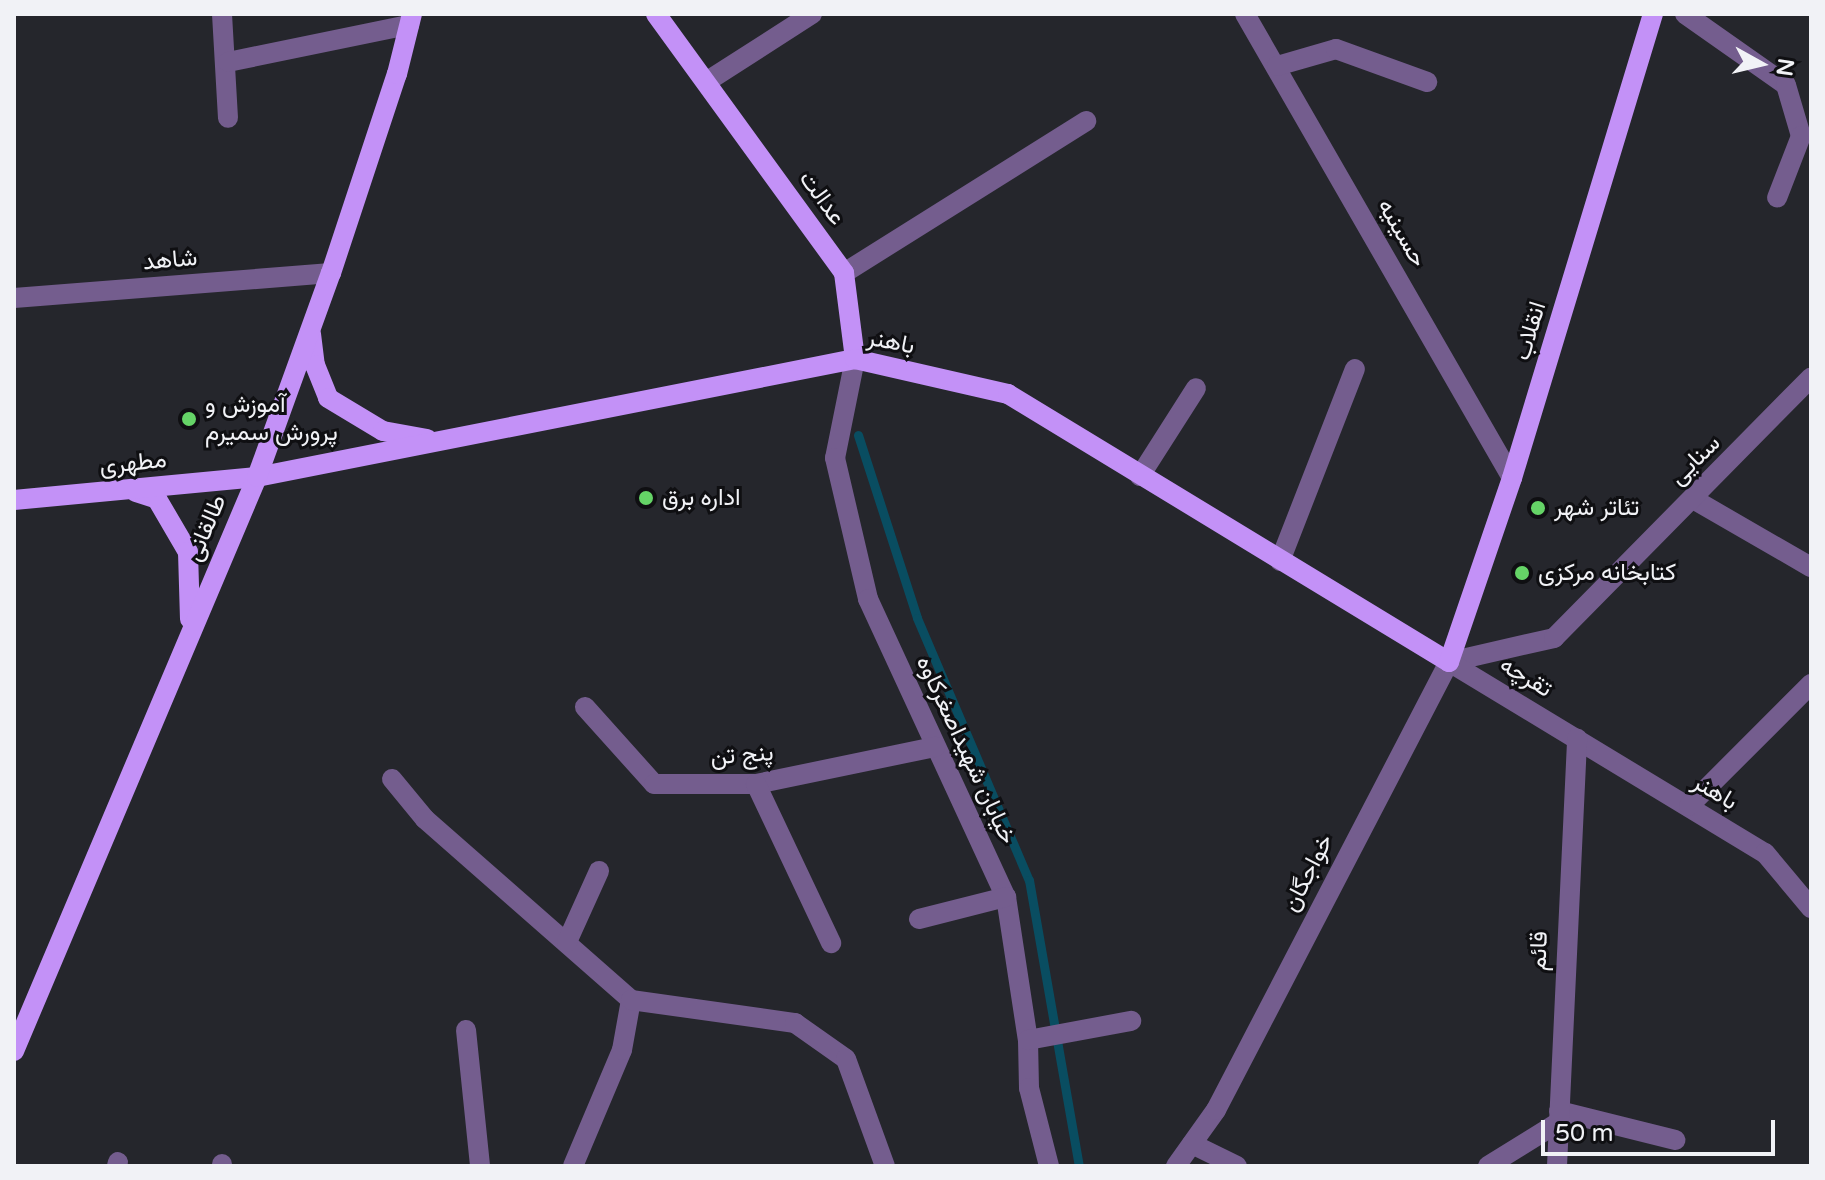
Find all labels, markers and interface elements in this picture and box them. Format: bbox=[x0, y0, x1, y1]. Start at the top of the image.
north arrow bbox=[1721, 24, 1801, 104]
text: N bbox=[1771, 57, 1799, 78]
street label: عدالت bbox=[793, 165, 851, 231]
street label: حسینیه bbox=[1371, 194, 1433, 272]
street label: شاهد bbox=[142, 243, 198, 277]
street label: انقلاب bbox=[1507, 298, 1553, 364]
street label: باهنر bbox=[865, 323, 917, 361]
place label: آموزش و پرورش سمیرم bbox=[205, 391, 338, 447]
marker: آموزش و پرورش سمیرم bbox=[180, 410, 198, 428]
street label: سنایی bbox=[1664, 429, 1726, 491]
street label: مطهری bbox=[98, 445, 168, 481]
place label: اداره برق bbox=[662, 484, 741, 512]
marker: اداره برق bbox=[637, 489, 655, 507]
street label: طالقانی bbox=[179, 490, 233, 566]
place label: تئاتر شهر bbox=[1554, 494, 1639, 522]
marker: تئاتر شهر bbox=[1529, 499, 1547, 517]
place label: کتابخانه مرکزی bbox=[1538, 559, 1676, 587]
marker: کتابخانه مرکزی bbox=[1513, 564, 1531, 582]
street label: تقرچه bbox=[1495, 650, 1557, 704]
street label: خیابان شهیداصغرکاوه bbox=[910, 651, 1022, 849]
street label: پنج تن bbox=[710, 738, 774, 772]
street label: باهنر bbox=[1687, 767, 1743, 817]
street label: خواجگان bbox=[1276, 829, 1340, 917]
street label: قائم bbox=[1524, 931, 1554, 971]
scale bar bbox=[1545, 1104, 1779, 1154]
text: 50 m bbox=[1555, 1119, 1613, 1148]

